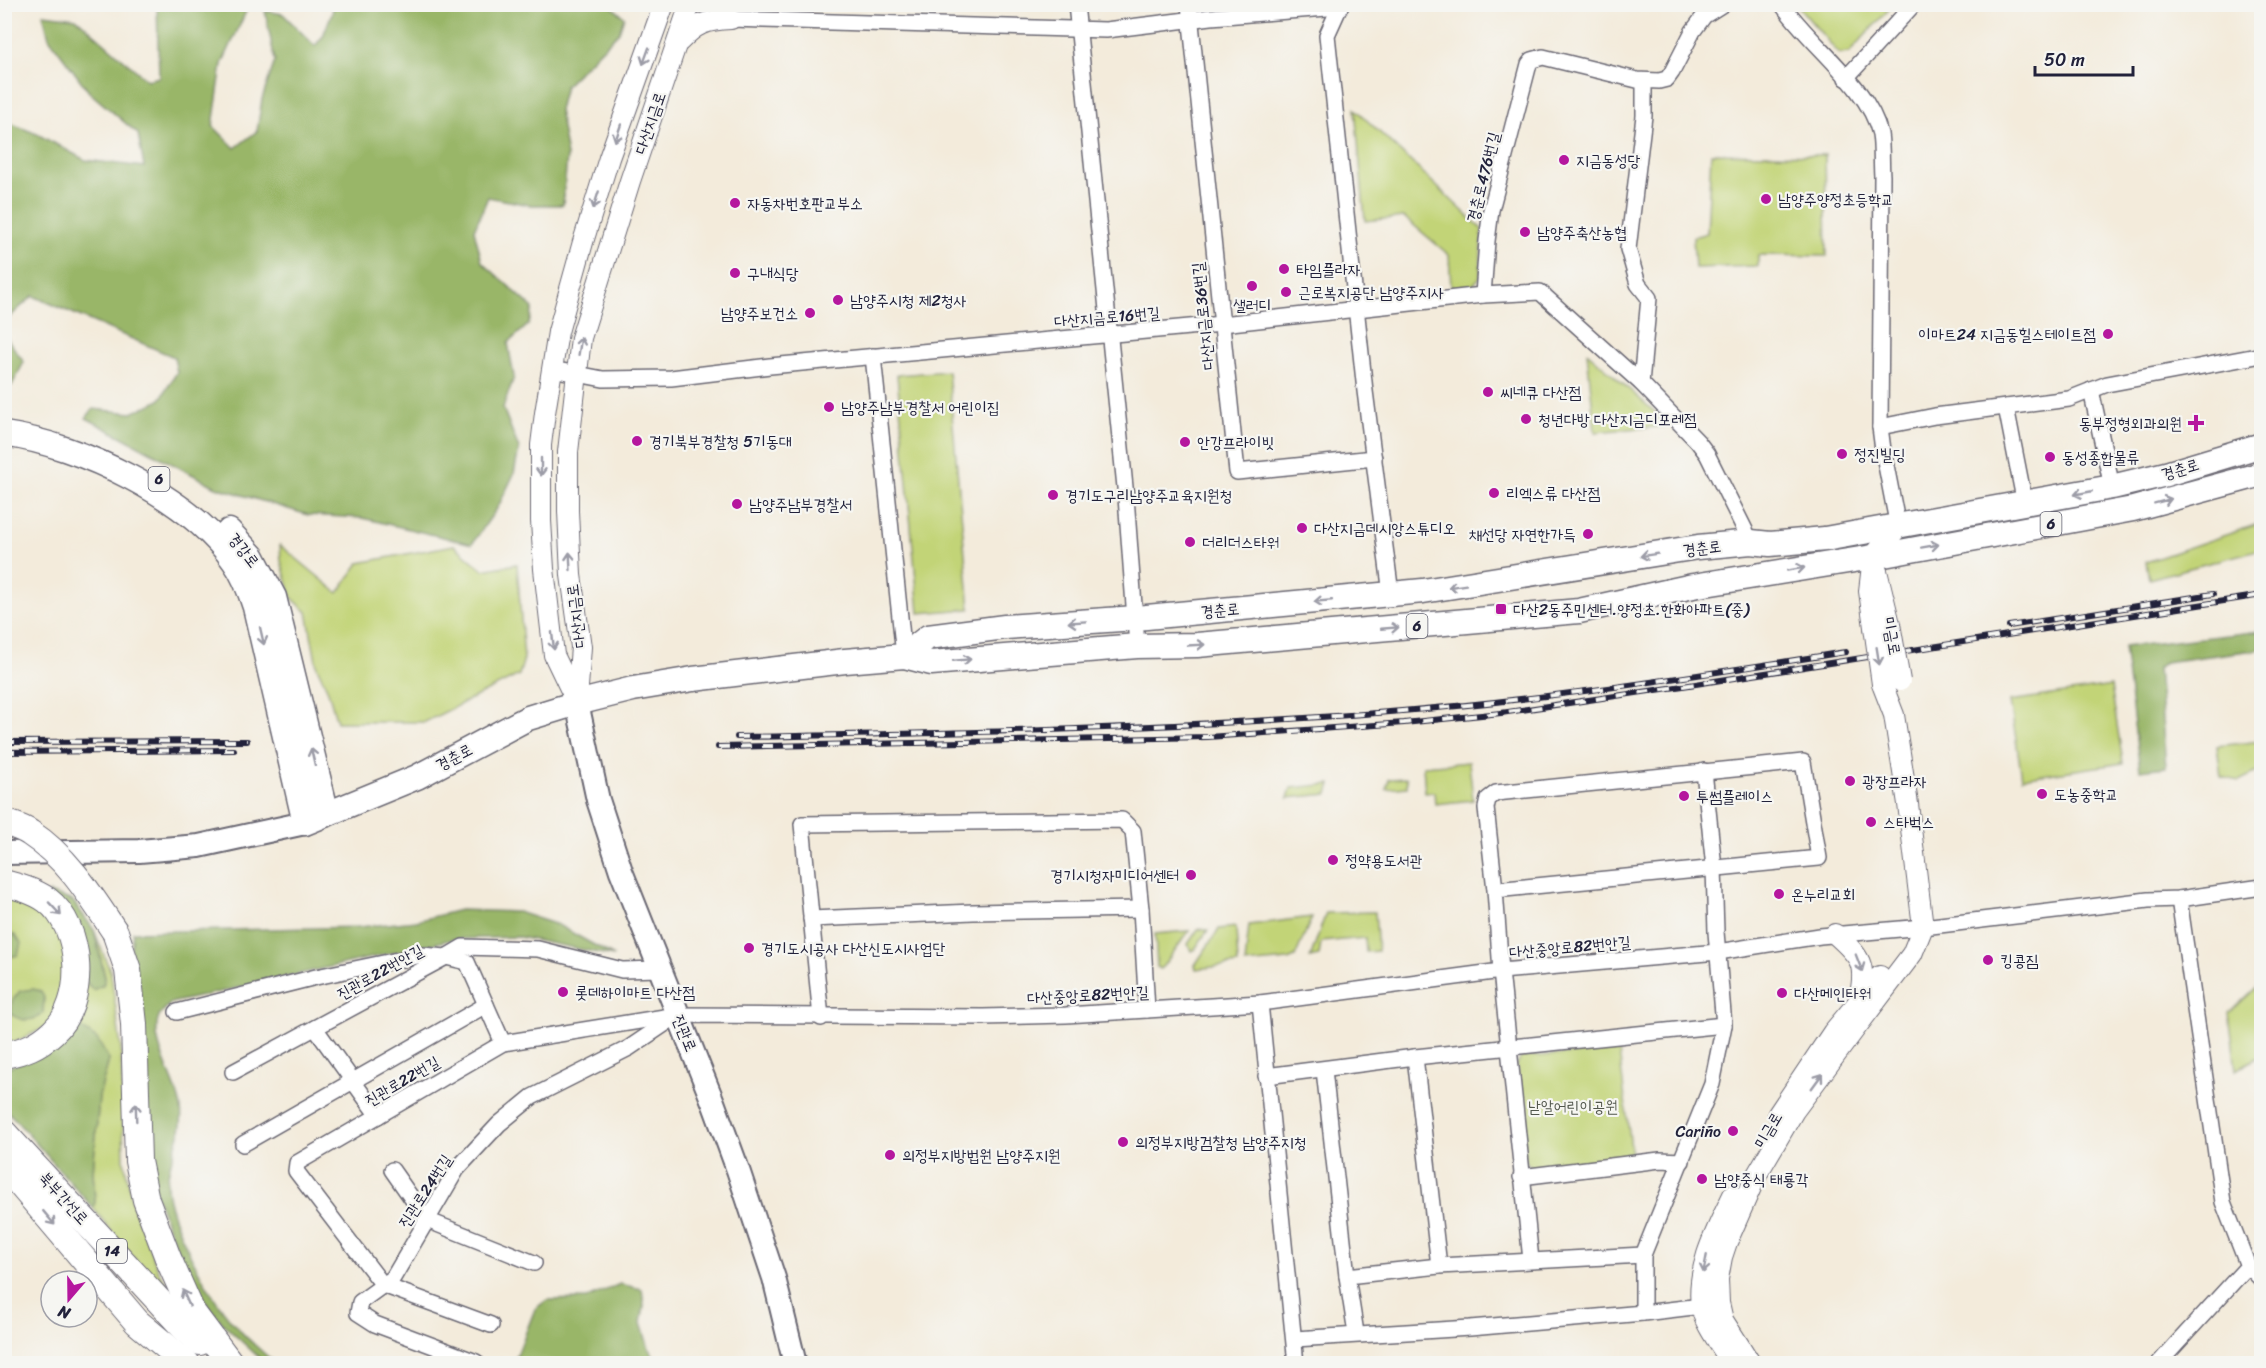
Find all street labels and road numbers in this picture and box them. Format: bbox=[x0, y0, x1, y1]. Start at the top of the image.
street label: 다산지금로 bbox=[626, 88, 674, 158]
street label: 경춘로476번길 bbox=[1458, 128, 1508, 225]
street label: 다산지금로36번길 bbox=[1183, 261, 1223, 371]
street label: 다산지금로16번길 bbox=[1053, 298, 1161, 336]
street label: 경춘로 bbox=[2157, 449, 2203, 489]
road number: 6 bbox=[148, 467, 170, 491]
road number: 6 bbox=[2040, 512, 2062, 536]
street label: 경강로 bbox=[221, 526, 267, 574]
street label: 경춘로 bbox=[1681, 531, 1723, 565]
street label: 다산지금로 bbox=[558, 582, 594, 650]
street label: 경춘로 bbox=[1199, 594, 1241, 626]
road number: 6 bbox=[1406, 614, 1428, 638]
street label: 미금로 bbox=[1874, 614, 1910, 658]
street label: 경춘로 bbox=[430, 735, 478, 779]
street label: 다산중앙로82번안길 bbox=[1508, 927, 1632, 967]
street label: 진관로22번안길 bbox=[331, 936, 429, 1008]
street label: 다산중앙로82번안길 bbox=[1026, 977, 1150, 1013]
street label: 진관로 bbox=[664, 1010, 706, 1056]
street label: 진관로22번길 bbox=[359, 1048, 445, 1114]
street label: 미금로 bbox=[1746, 1106, 1790, 1154]
street label: 진관로24번길 bbox=[390, 1148, 460, 1234]
street label: 북부간선로 bbox=[32, 1164, 96, 1232]
road number: 14 bbox=[97, 1239, 127, 1263]

